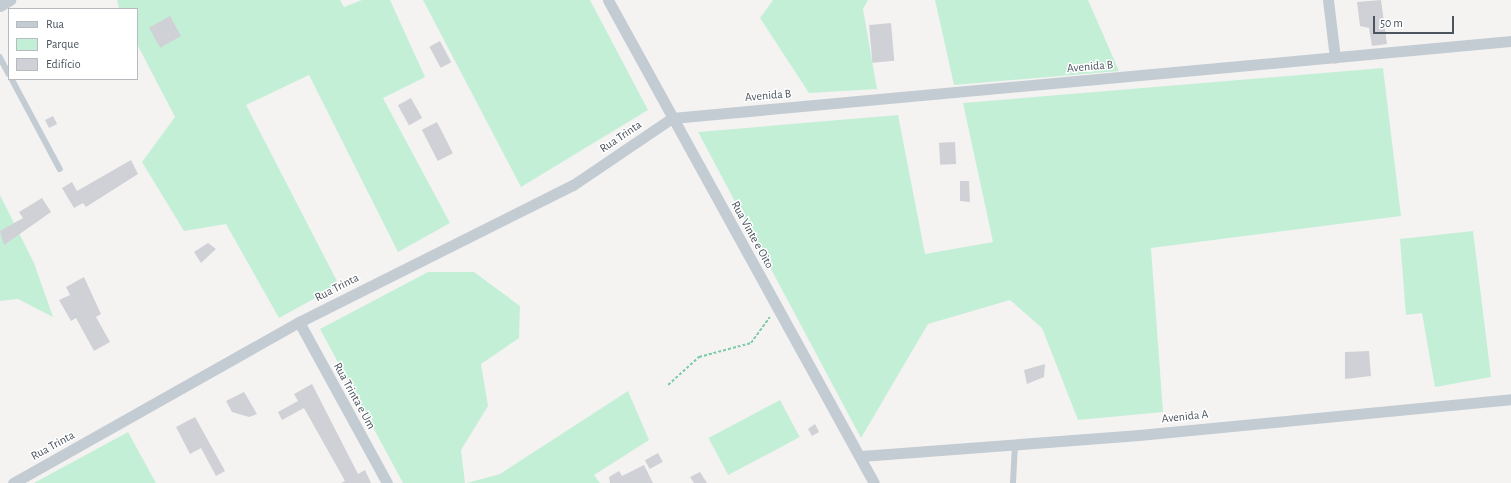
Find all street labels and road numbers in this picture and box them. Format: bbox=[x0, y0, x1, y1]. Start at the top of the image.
street label: Avenida B bbox=[1066, 58, 1114, 76]
street label: Avenida B bbox=[744, 87, 792, 105]
street label: Rua Trinta bbox=[597, 118, 645, 156]
street label: Rua Vinte e Oito bbox=[728, 199, 776, 271]
street label: Rua Trinta bbox=[313, 271, 361, 305]
street label: Rua Trinta e Um bbox=[330, 360, 378, 432]
street label: Avenida A bbox=[1161, 407, 1209, 427]
street label: Rua Trinta bbox=[29, 428, 77, 464]

